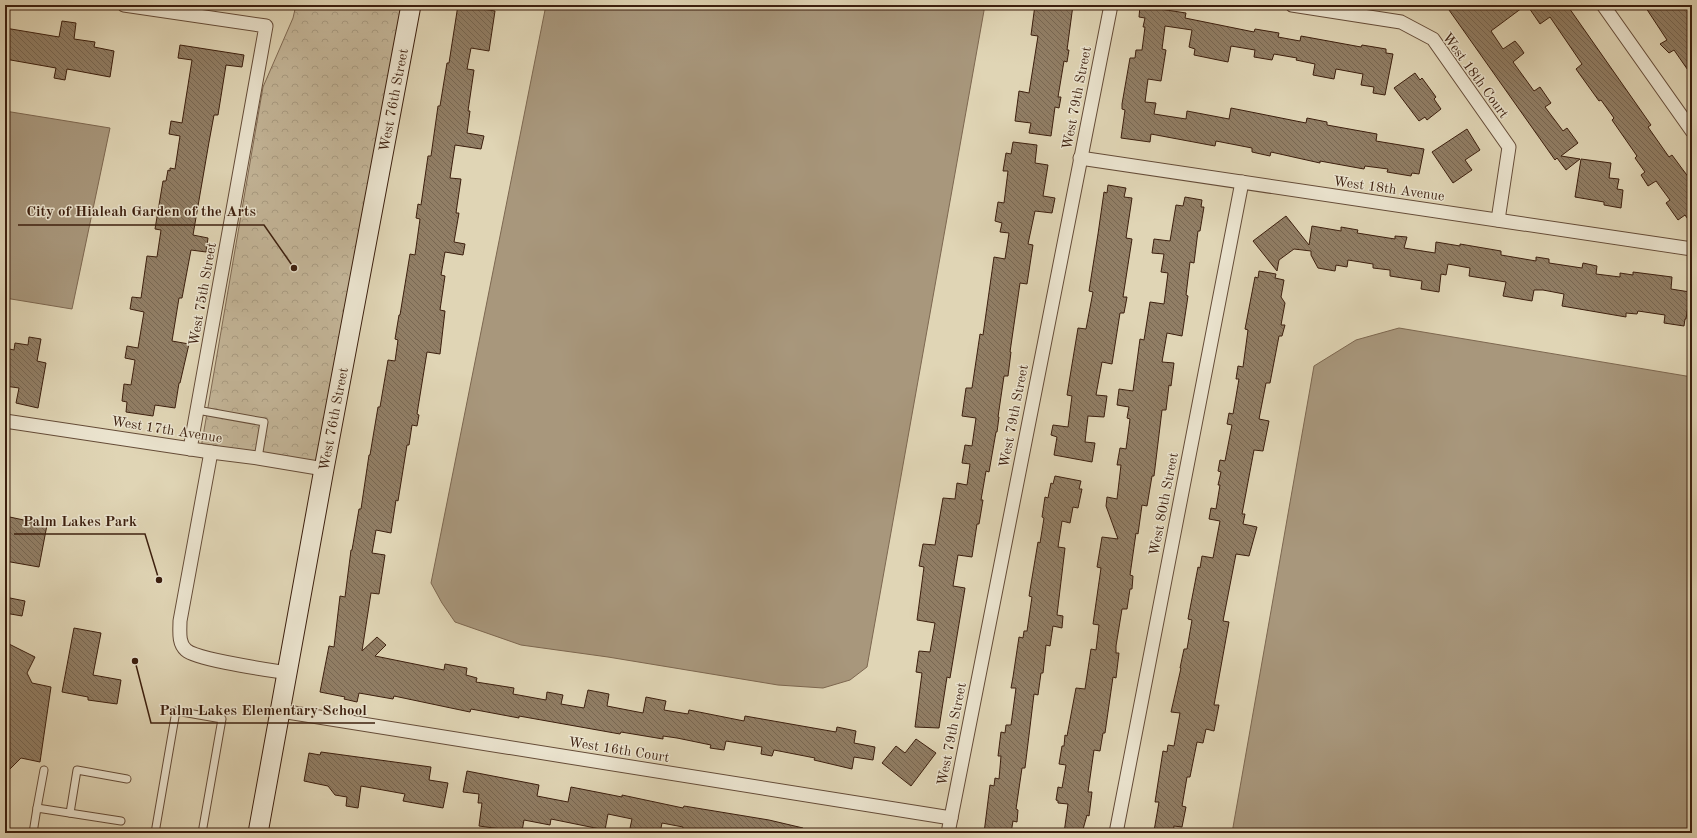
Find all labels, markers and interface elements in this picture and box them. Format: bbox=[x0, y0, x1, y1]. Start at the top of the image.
street label: West 18th Court bbox=[1440, 30, 1511, 121]
street label: West 79th Street bbox=[1060, 45, 1094, 151]
street label: West 76th Street bbox=[377, 47, 411, 153]
street label: West 18th Avenue bbox=[1332, 174, 1445, 204]
callout: City of Hialeah Garden of the Arts bbox=[18, 198, 264, 225]
text: City of Hialeah Garden of the Arts bbox=[26, 205, 256, 220]
street label: West 75th Street bbox=[187, 241, 219, 347]
street label: West 79th Street bbox=[997, 363, 1031, 469]
street label: West 76th Street bbox=[317, 366, 351, 472]
street label: West 17th Avenue bbox=[110, 414, 223, 446]
street label: West 80th Street bbox=[1147, 451, 1181, 557]
callout: Palm Lakes Park bbox=[14, 507, 145, 534]
text: Palm Lakes Park bbox=[23, 515, 138, 530]
street label: West 79th Street bbox=[935, 681, 969, 787]
callout: Palm Lakes Elementary School bbox=[151, 696, 375, 723]
text: Palm Lakes Elementary School bbox=[159, 704, 367, 719]
street label: West 16th Court bbox=[567, 735, 670, 765]

